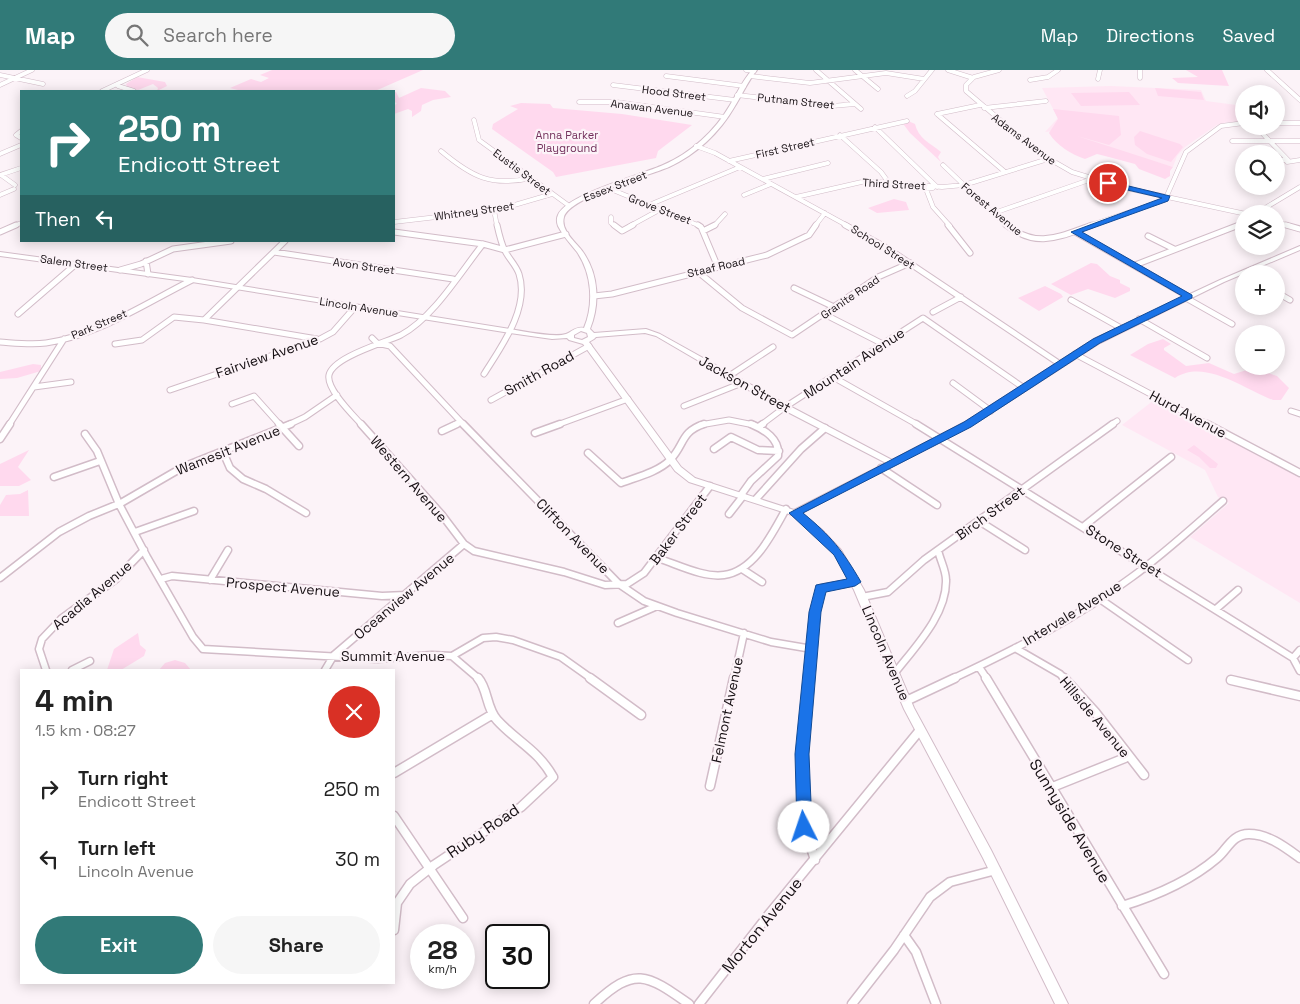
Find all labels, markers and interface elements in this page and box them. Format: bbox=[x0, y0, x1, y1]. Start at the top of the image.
search box bbox=[105, 13, 455, 58]
text: Map bbox=[25, 20, 75, 51]
icon: search bbox=[123, 21, 151, 49]
text: Search here bbox=[163, 23, 273, 48]
text: Map bbox=[1041, 24, 1078, 47]
text: Directions bbox=[1106, 24, 1195, 47]
text: Saved bbox=[1223, 24, 1275, 47]
street label: Hood Street bbox=[641, 82, 707, 104]
map controls bbox=[1235, 85, 1285, 375]
button: sound bbox=[1235, 85, 1285, 135]
street label: Putnam Street bbox=[757, 90, 835, 112]
street label: Anawan Avenue bbox=[610, 96, 694, 120]
text: 250 m bbox=[118, 107, 221, 151]
icon: right bbox=[35, 110, 100, 175]
street label: Adams Avenue bbox=[989, 110, 1059, 168]
park label: Anna Parker Playground bbox=[536, 128, 598, 155]
street label: First Street bbox=[754, 134, 816, 162]
button: search bbox=[1235, 145, 1285, 195]
street label: Eustis Street bbox=[490, 146, 554, 198]
text: Endicott Street bbox=[118, 150, 280, 178]
pin bbox=[1087, 162, 1129, 204]
street label: Essex Street bbox=[581, 167, 649, 205]
icon: arrive bbox=[1094, 169, 1122, 197]
street label: Third Street bbox=[862, 175, 926, 193]
street label: Forest Avenue bbox=[959, 179, 1025, 239]
street label: Grove Street bbox=[626, 191, 694, 227]
street label: Whitney Street bbox=[433, 198, 515, 224]
icon: left bbox=[91, 205, 119, 233]
button: layers bbox=[1235, 205, 1285, 255]
text: Then bbox=[35, 207, 81, 232]
street label: School Street bbox=[848, 222, 918, 272]
street label: Salem Street bbox=[39, 251, 109, 275]
street label: Staaf Road bbox=[686, 254, 746, 280]
street label: Avon Street bbox=[332, 255, 396, 277]
button: + bbox=[1235, 265, 1285, 315]
street label: Granite Road bbox=[818, 272, 882, 322]
street label: Lincoln Avenue bbox=[318, 294, 400, 320]
street label: Park Street bbox=[69, 306, 129, 342]
street label: Mountain Avenue bbox=[800, 324, 908, 402]
button: − bbox=[1235, 325, 1285, 375]
street label: Fairview Avenue bbox=[213, 330, 321, 382]
street label: Smith Road bbox=[501, 346, 577, 400]
street label: Jackson Street bbox=[696, 351, 794, 417]
street label: Hurd Avenue bbox=[1146, 386, 1230, 442]
street label: Wamesit Avenue bbox=[173, 421, 283, 479]
street label: Western Avenue bbox=[367, 432, 451, 526]
street label: Birch Street bbox=[952, 482, 1028, 544]
street label: Baker Street bbox=[645, 490, 711, 568]
street label: Clifton Avenue bbox=[532, 494, 614, 578]
street label: Stone Street bbox=[1082, 520, 1166, 582]
street label: Oceanview Avenue bbox=[350, 549, 458, 643]
street label: Acadia Avenue bbox=[49, 556, 135, 634]
street label: Prospect Avenue bbox=[225, 573, 341, 601]
street label: Intervale Avenue bbox=[1020, 577, 1124, 649]
street label: Lincoln Avenue bbox=[858, 603, 914, 703]
street label: Summit Avenue bbox=[341, 647, 445, 665]
street label: Felmont Avenue bbox=[707, 656, 747, 764]
street label: Hillside Avenue bbox=[1056, 673, 1134, 761]
text: 4 min bbox=[35, 681, 114, 720]
button: close bbox=[328, 686, 380, 738]
text: 1.5 km · 08:27 bbox=[35, 720, 136, 741]
street label: Sunnyside Avenue bbox=[1025, 755, 1115, 887]
text: Turn right bbox=[78, 766, 168, 791]
icon: right bbox=[35, 775, 63, 803]
text: 250 m bbox=[324, 777, 380, 802]
text: Endicott Street bbox=[78, 791, 196, 812]
street label: Ruby Road bbox=[443, 799, 523, 863]
position arrow bbox=[777, 800, 829, 852]
text: Turn left bbox=[78, 836, 156, 861]
icon: left bbox=[35, 845, 63, 873]
text: 30 m bbox=[335, 847, 380, 872]
text: Lincoln Avenue bbox=[78, 861, 194, 882]
street label: Morton Avenue bbox=[717, 873, 807, 977]
button: Exit bbox=[35, 916, 203, 974]
button: Share bbox=[213, 916, 380, 974]
speed limit sign: 30 bbox=[485, 924, 550, 989]
text: 28 bbox=[428, 934, 457, 966]
text: km/h bbox=[428, 961, 457, 977]

